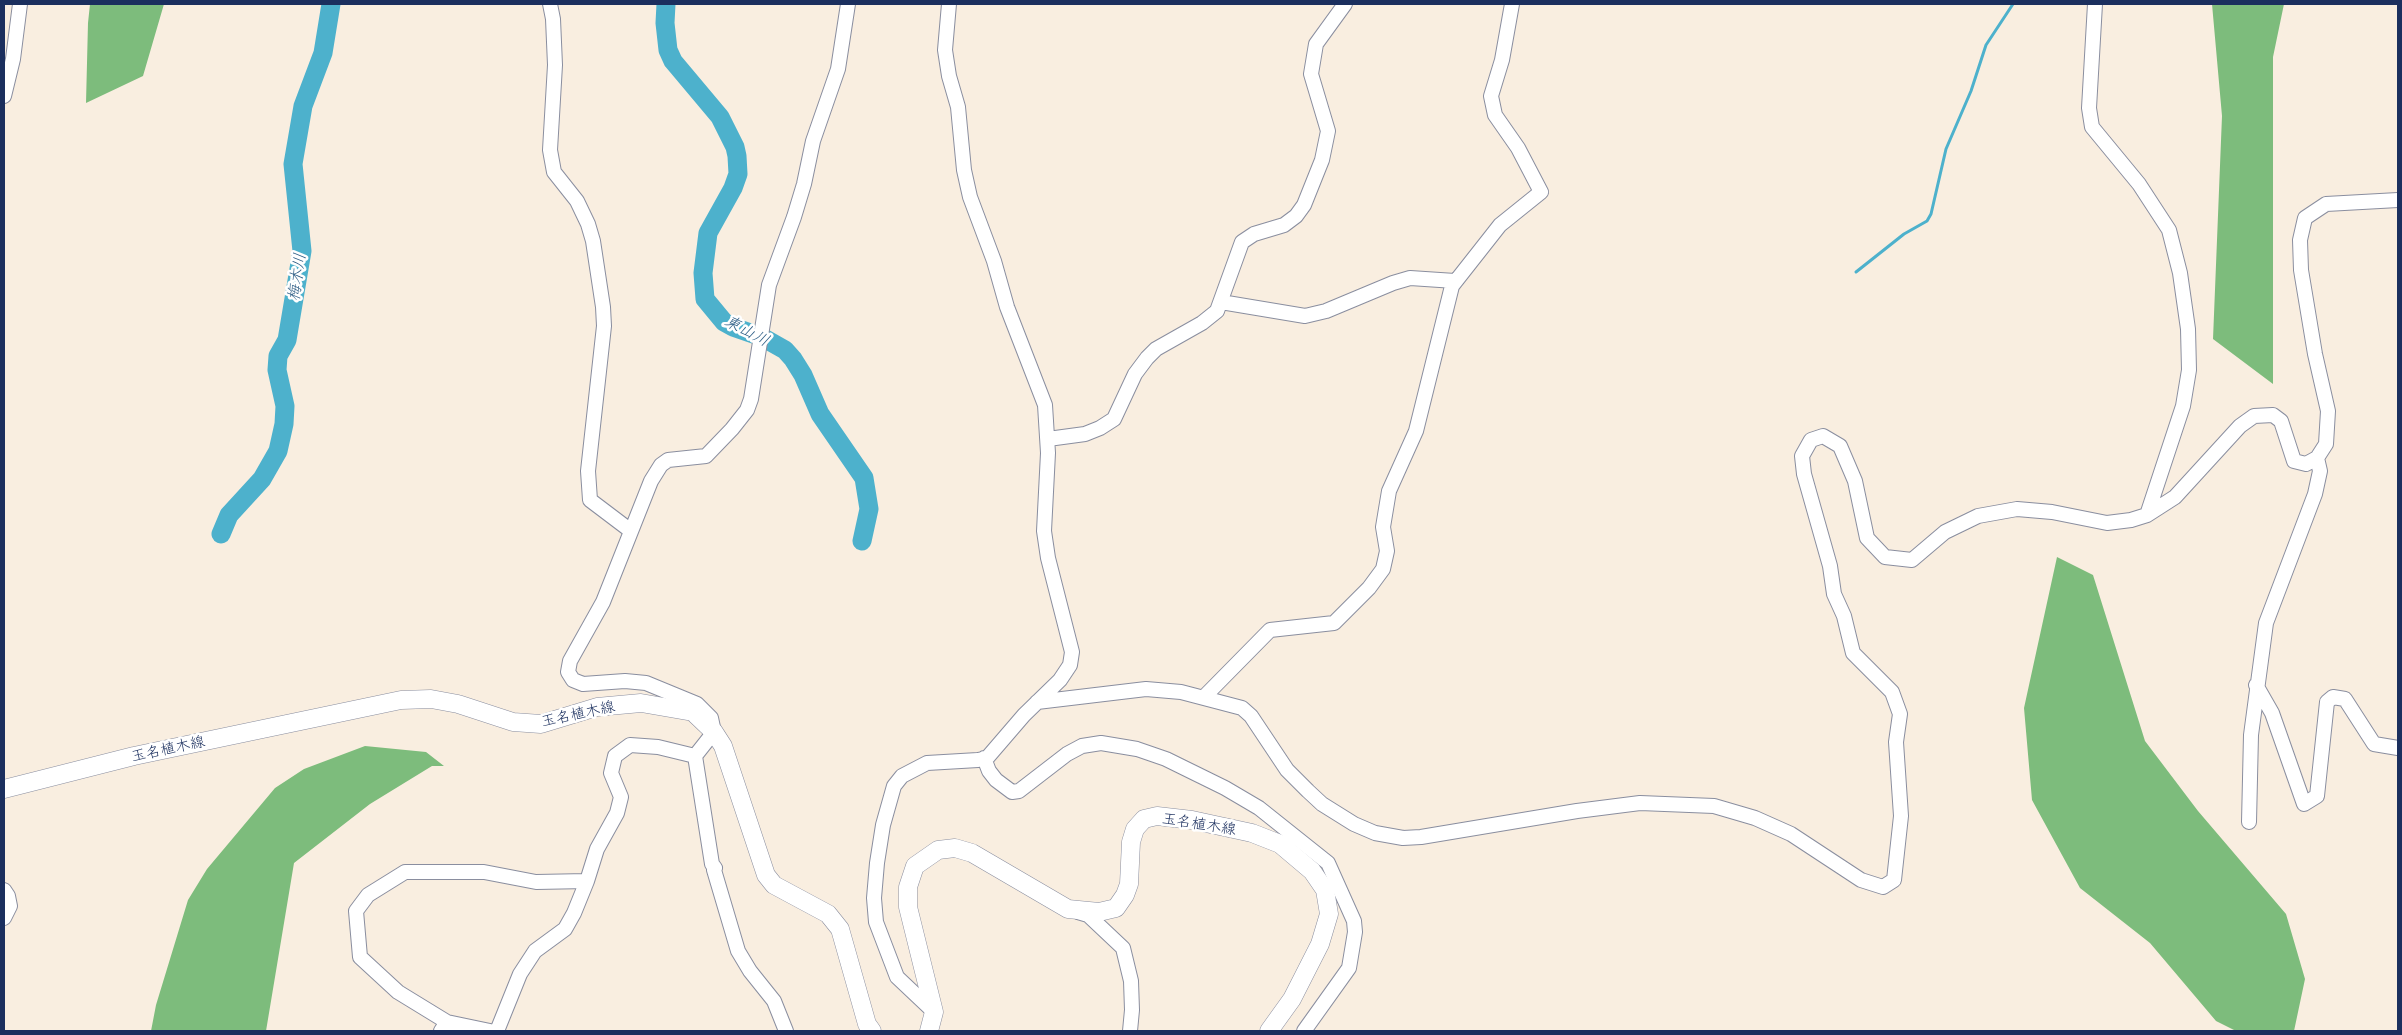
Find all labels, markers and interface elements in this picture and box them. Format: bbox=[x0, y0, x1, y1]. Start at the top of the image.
water label: 梅木川 bbox=[284, 252, 310, 302]
water label: 東山川 bbox=[721, 311, 773, 351]
street label: 玉名植木線 bbox=[539, 697, 617, 731]
street label: 玉名植木線 bbox=[129, 732, 207, 766]
street label: 玉名植木線 bbox=[1161, 809, 1237, 839]

